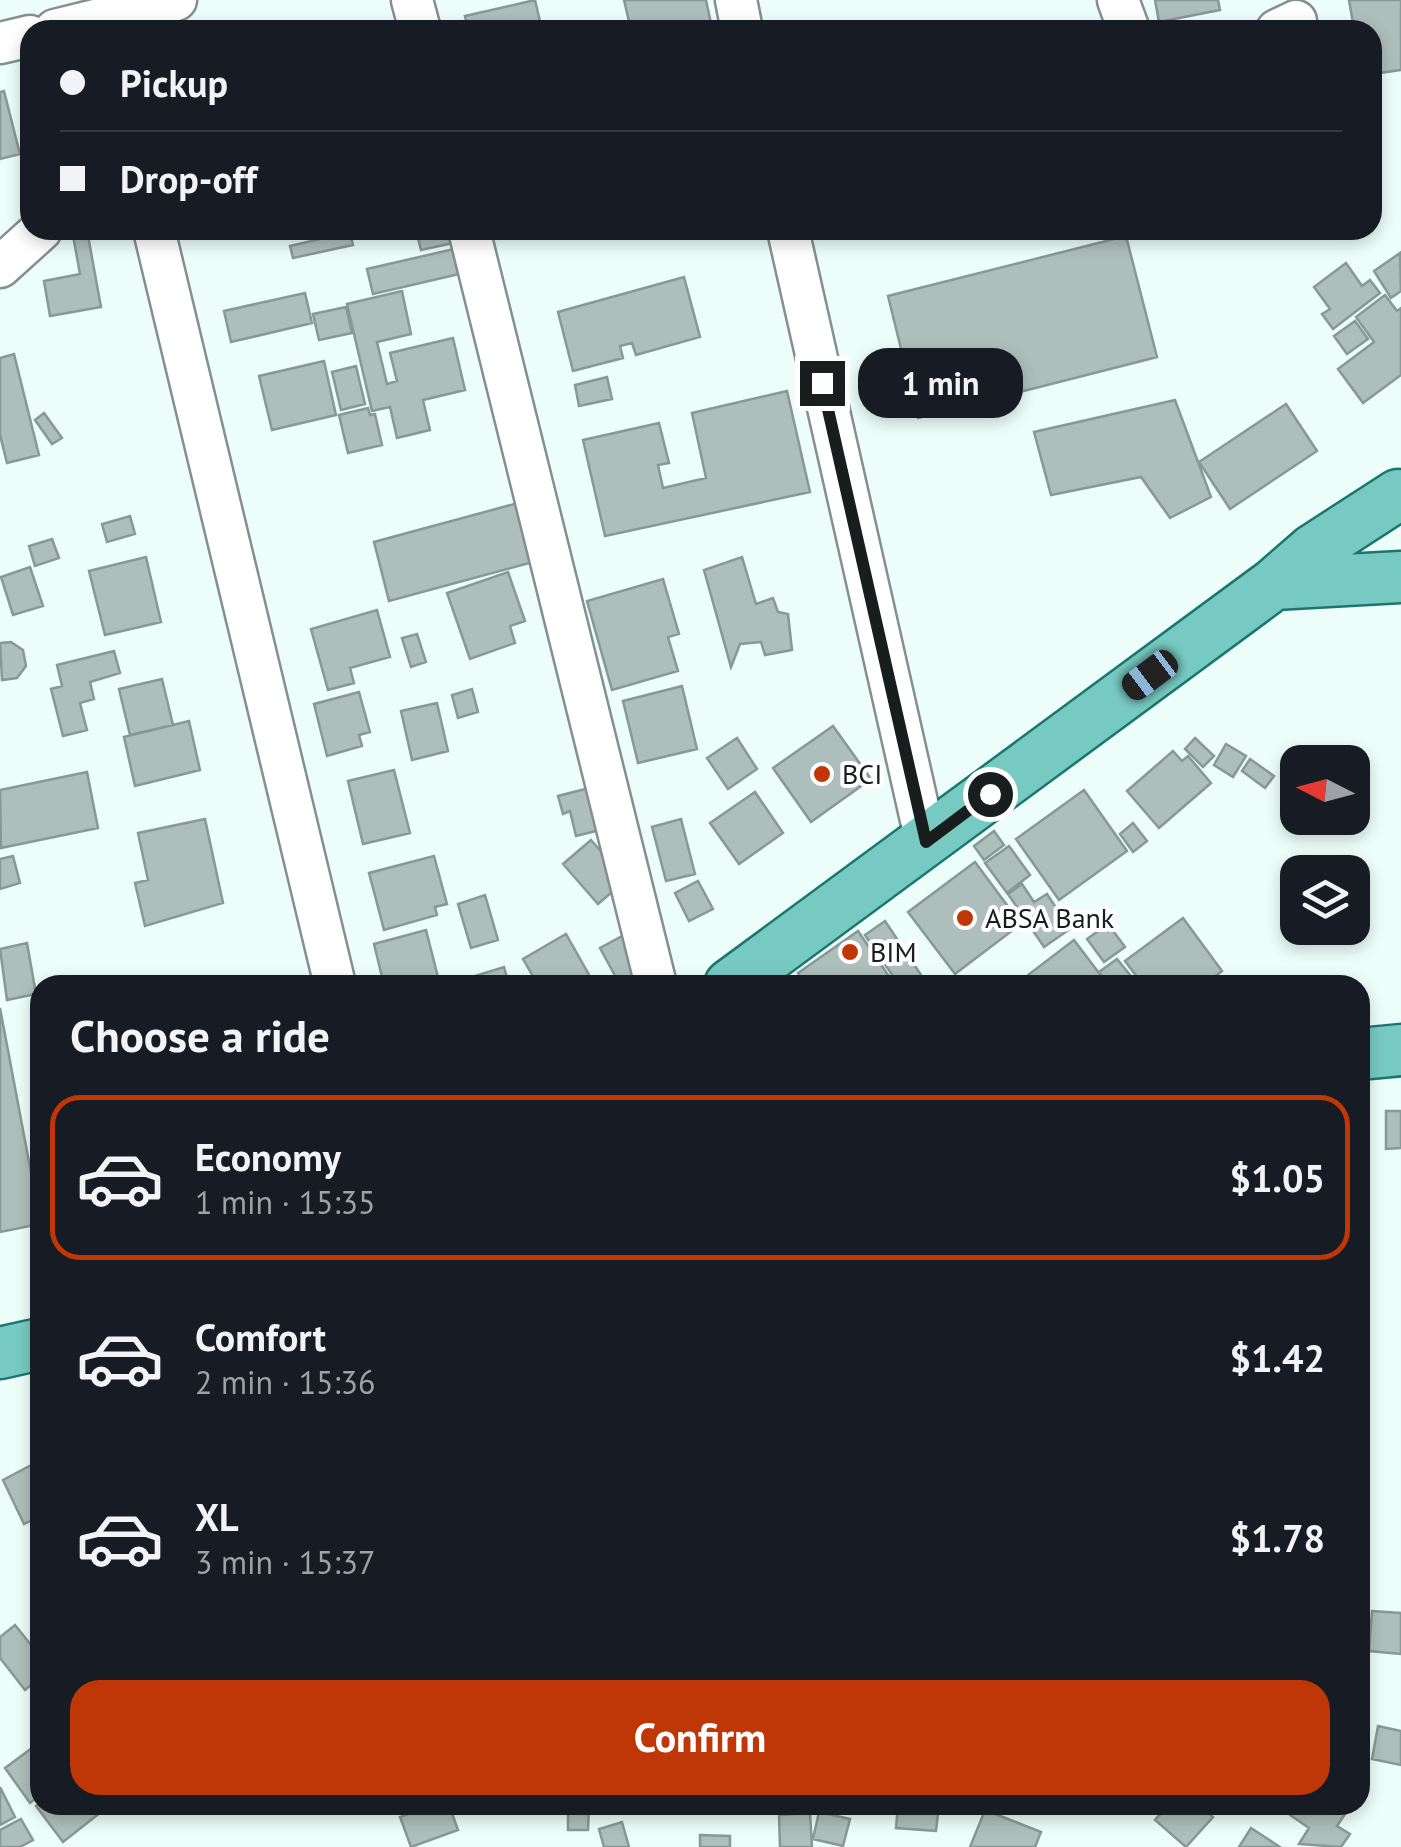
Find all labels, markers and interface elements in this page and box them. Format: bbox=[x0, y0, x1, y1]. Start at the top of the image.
text: Pickup bbox=[120, 58, 228, 107]
text: Drop-off bbox=[120, 154, 257, 203]
callout: 1 min bbox=[857, 348, 1022, 418]
route end bbox=[800, 361, 845, 406]
text: 1 min bbox=[901, 362, 980, 404]
car bbox=[1117, 645, 1183, 705]
north arrow bbox=[1280, 745, 1370, 835]
map controls bbox=[1280, 745, 1370, 945]
place label: BCI bbox=[842, 755, 883, 792]
marker: BCI bbox=[811, 763, 833, 785]
route start bbox=[968, 772, 1013, 817]
button: layers bbox=[1280, 855, 1370, 945]
place label: ABSA Bank bbox=[985, 899, 1115, 936]
marker: ABSA Bank bbox=[954, 907, 976, 929]
place label: BIM bbox=[870, 933, 917, 970]
marker: BIM bbox=[839, 941, 861, 963]
text: Choose a ride bbox=[70, 1006, 330, 1064]
text: Economy bbox=[195, 1132, 341, 1181]
icon: car bbox=[75, 1133, 165, 1223]
text: $1.05 bbox=[1229, 1153, 1325, 1202]
text: 1 min · 15:35 bbox=[195, 1181, 375, 1223]
text: Comfort bbox=[195, 1312, 326, 1361]
icon: car bbox=[75, 1313, 165, 1403]
text: $1.42 bbox=[1229, 1333, 1325, 1382]
text: 2 min · 15:36 bbox=[195, 1361, 375, 1403]
text: XL bbox=[195, 1492, 239, 1541]
icon: car bbox=[75, 1493, 165, 1583]
text: $1.78 bbox=[1229, 1513, 1325, 1562]
text: 3 min · 15:37 bbox=[195, 1541, 375, 1583]
button: Confirm bbox=[70, 1680, 1330, 1795]

